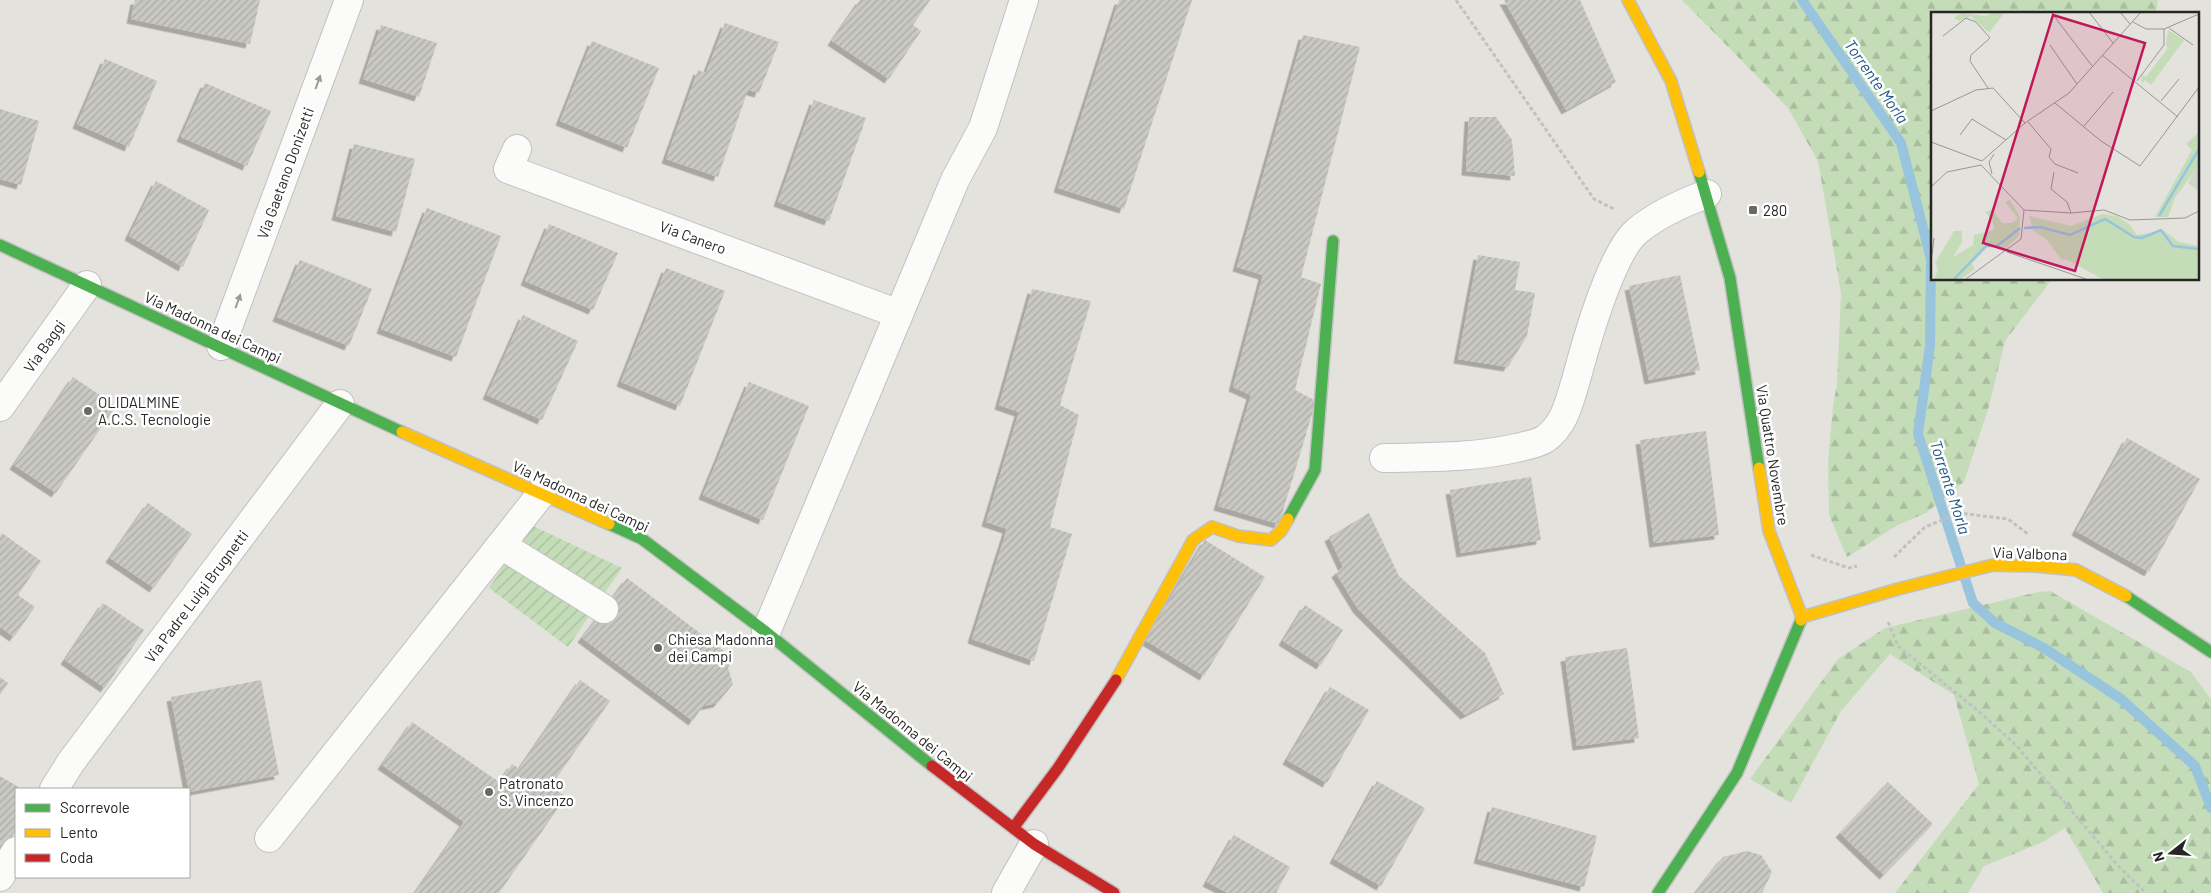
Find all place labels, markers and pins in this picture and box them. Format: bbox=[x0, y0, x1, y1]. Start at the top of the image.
place label: 280 bbox=[1763, 201, 1787, 219]
marker: 280 bbox=[1747, 204, 1759, 216]
place label: OLIDALMINE A.C.S. Tecnologie bbox=[98, 393, 211, 428]
marker: OLIDALMINE A.C.S. Tecnologie bbox=[82, 405, 94, 417]
place label: Chiesa Madonna dei Campi bbox=[668, 630, 773, 665]
marker: Chiesa Madonna dei Campi bbox=[652, 642, 664, 654]
place label: Patronato S. Vincenzo bbox=[499, 774, 574, 809]
marker: Patronato S. Vincenzo bbox=[483, 786, 495, 798]

